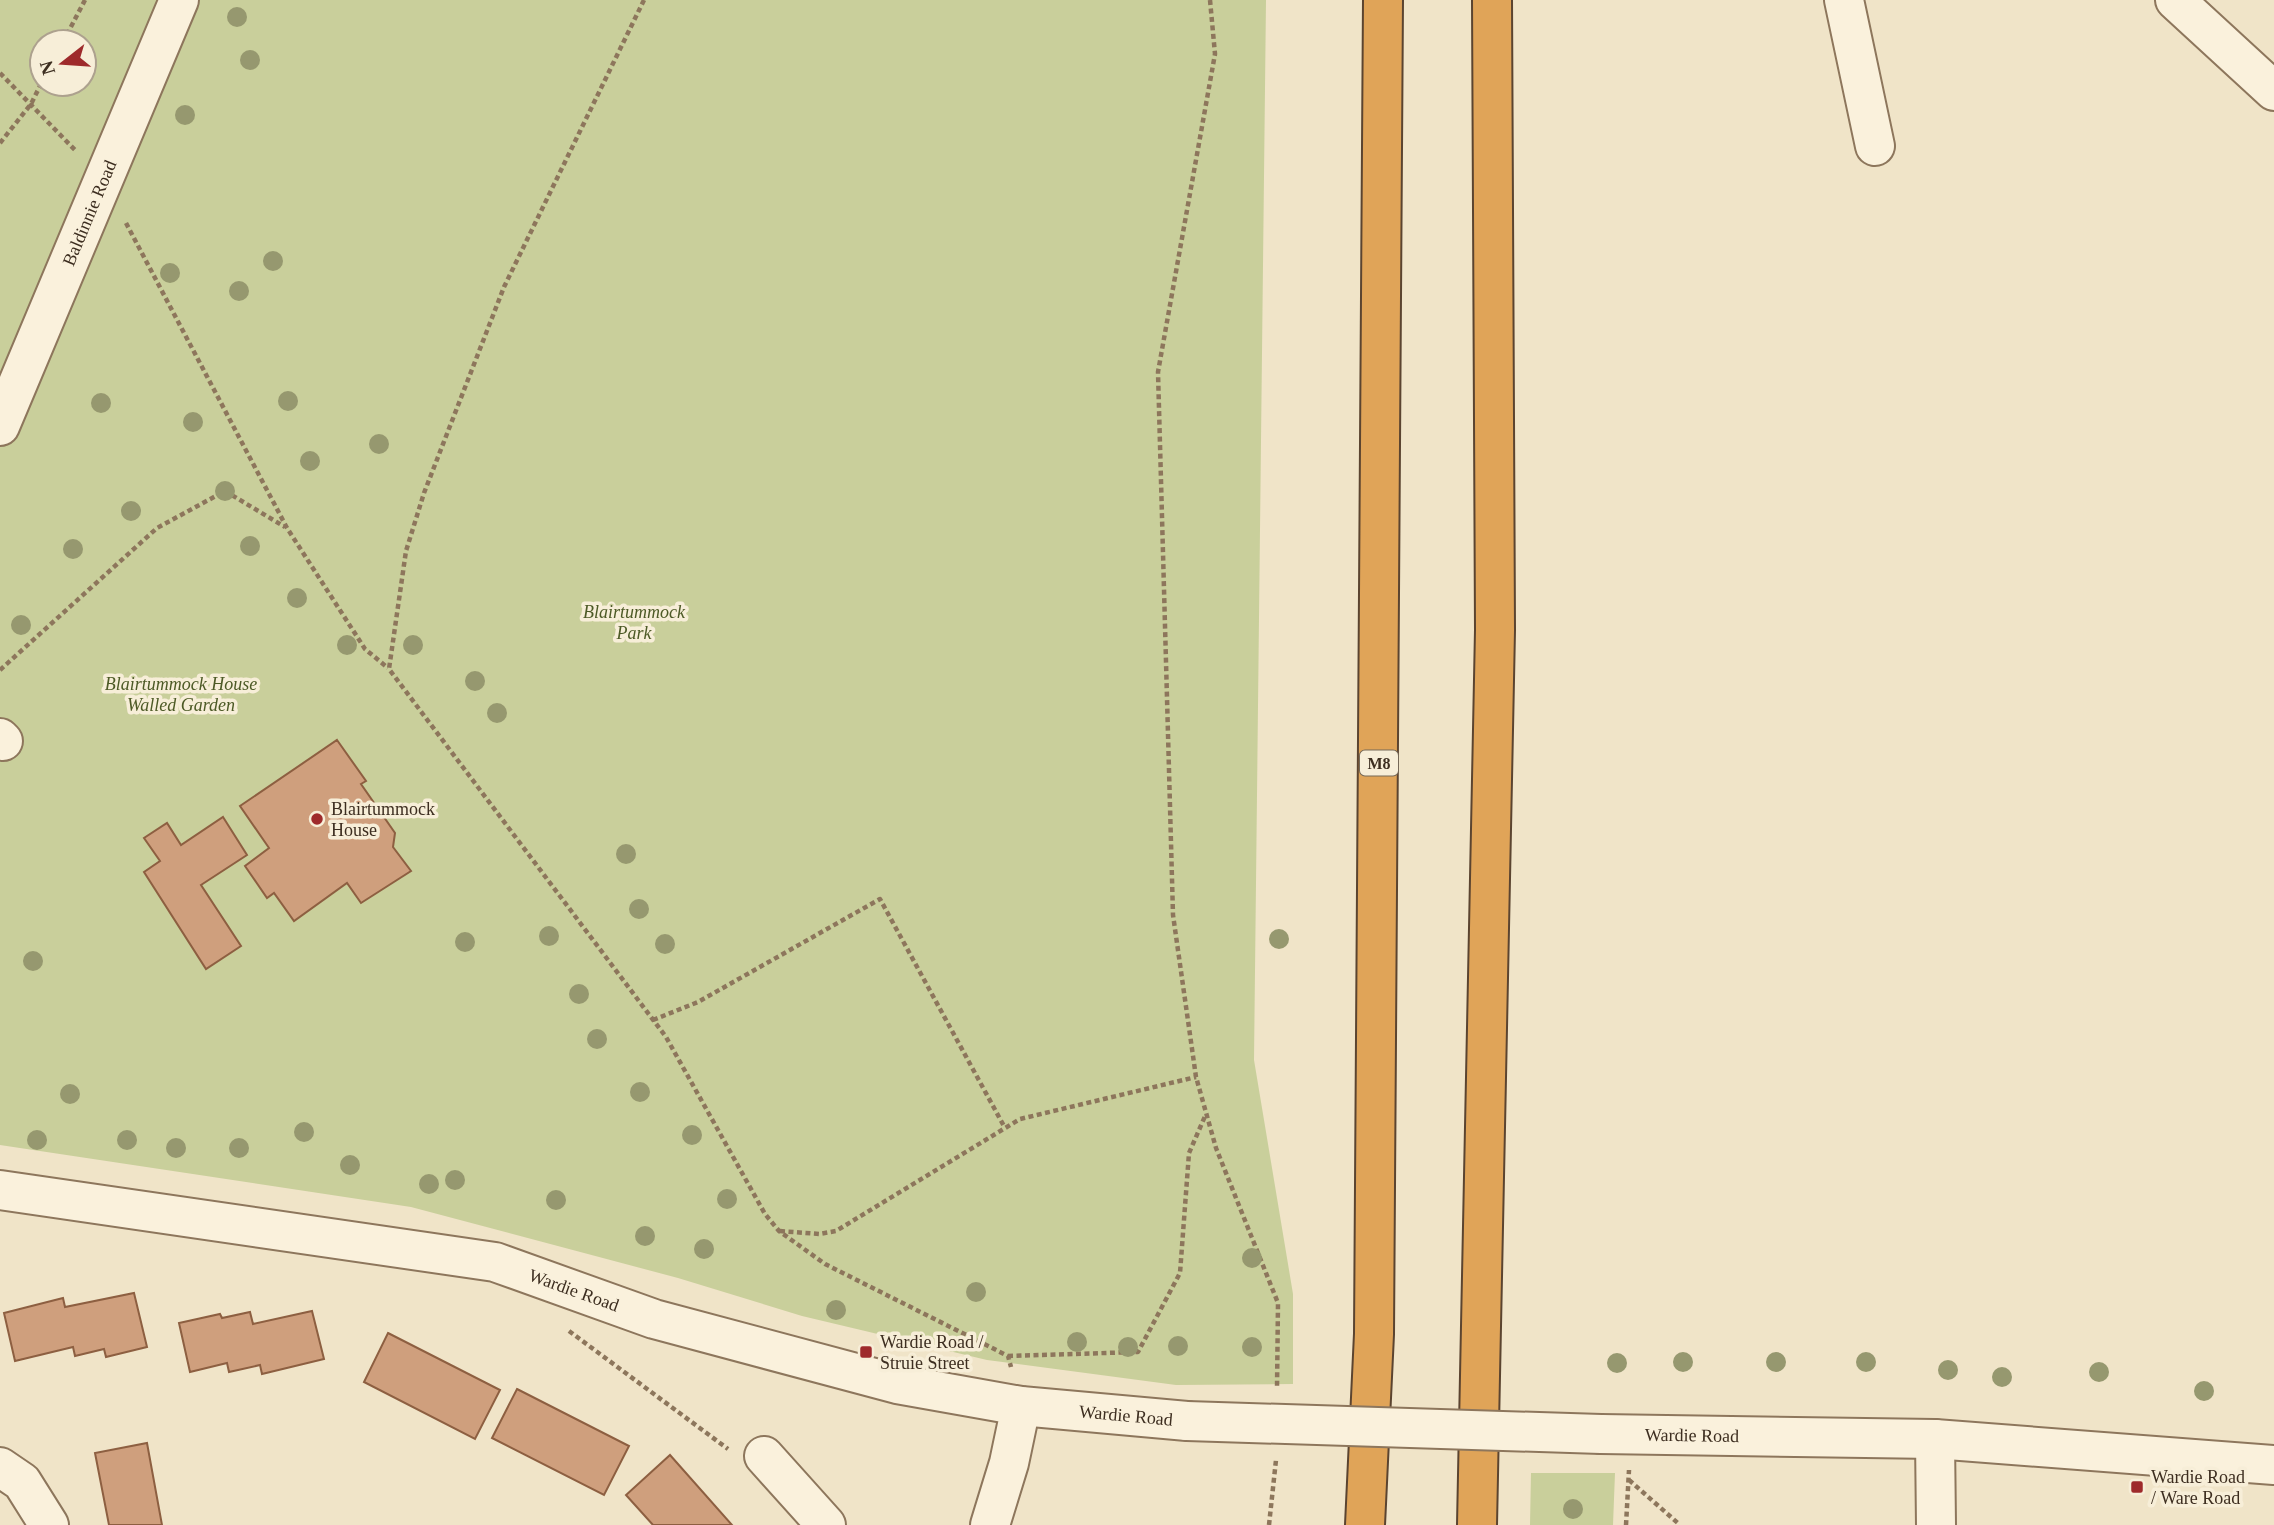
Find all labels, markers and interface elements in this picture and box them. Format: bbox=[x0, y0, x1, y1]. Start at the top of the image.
north arrow bbox=[28, 28, 98, 98]
text: N bbox=[35, 58, 59, 77]
street label: Baldinnie Road bbox=[58, 157, 121, 269]
park label: Blairtummock Park bbox=[583, 602, 686, 643]
park label: Blairtummock House Walled Garden bbox=[105, 674, 257, 715]
road number: M8 bbox=[1360, 750, 1398, 776]
place label: Blairtummock House bbox=[331, 799, 435, 840]
marker: Blairtummock House bbox=[309, 811, 325, 827]
street label: Wardie Road bbox=[526, 1265, 622, 1316]
place label: Wardie Road / Struie Street bbox=[880, 1332, 984, 1373]
marker: Wardie Road / Struie Street bbox=[858, 1344, 874, 1360]
street label: Wardie Road bbox=[1078, 1401, 1174, 1430]
street label: Wardie Road bbox=[1645, 1425, 1739, 1446]
place label: Wardie Road / Ware Road bbox=[2151, 1467, 2245, 1508]
marker: Wardie Road / Ware Road bbox=[2129, 1479, 2145, 1495]

